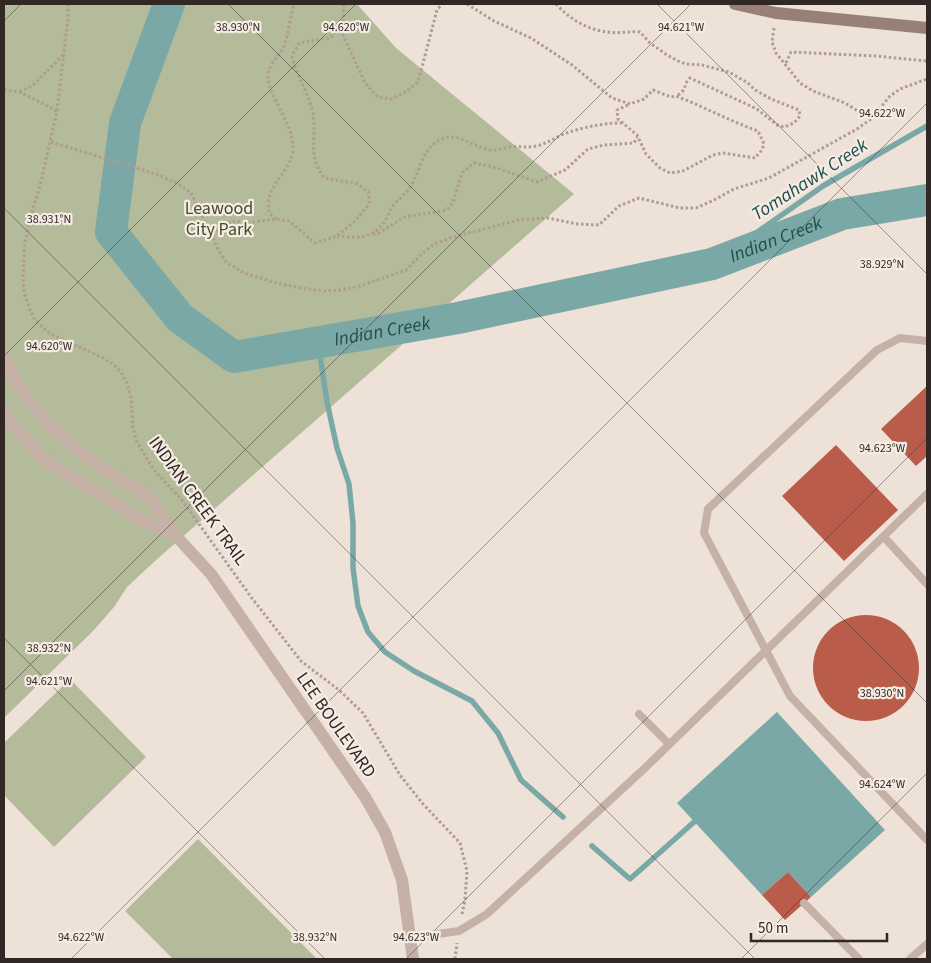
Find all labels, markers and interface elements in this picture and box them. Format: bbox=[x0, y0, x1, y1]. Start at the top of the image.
text: 38.930°N bbox=[216, 19, 260, 36]
text: 94.620°W bbox=[323, 19, 370, 36]
text: 94.621°W bbox=[658, 19, 705, 36]
text: 94.622°W bbox=[859, 105, 906, 122]
water label: Tomahawk Creek bbox=[747, 132, 874, 228]
park label: Leawood City Park bbox=[185, 196, 253, 242]
water label: Indian Creek bbox=[725, 209, 827, 270]
text: 38.931°N bbox=[27, 211, 71, 228]
text: 38.929°N bbox=[860, 256, 904, 273]
water label: Indian Creek bbox=[332, 309, 433, 353]
text: 94.620°W bbox=[26, 338, 73, 355]
street label: INDIAN CREEK TRAIL bbox=[143, 431, 253, 571]
text: 94.623°W bbox=[859, 440, 906, 457]
text: 38.932°N bbox=[27, 640, 71, 657]
street label: LEE BOULEVARD bbox=[290, 667, 382, 783]
text: 94.621°W bbox=[26, 673, 73, 690]
text: 38.930°N bbox=[860, 685, 904, 702]
text: 94.624°W bbox=[859, 776, 906, 793]
scale bar bbox=[751, 910, 887, 942]
text: 50 m bbox=[758, 918, 788, 939]
text: 94.622°W bbox=[58, 929, 105, 946]
text: 38.932°N bbox=[293, 929, 337, 946]
text: 94.623°W bbox=[393, 929, 440, 946]

